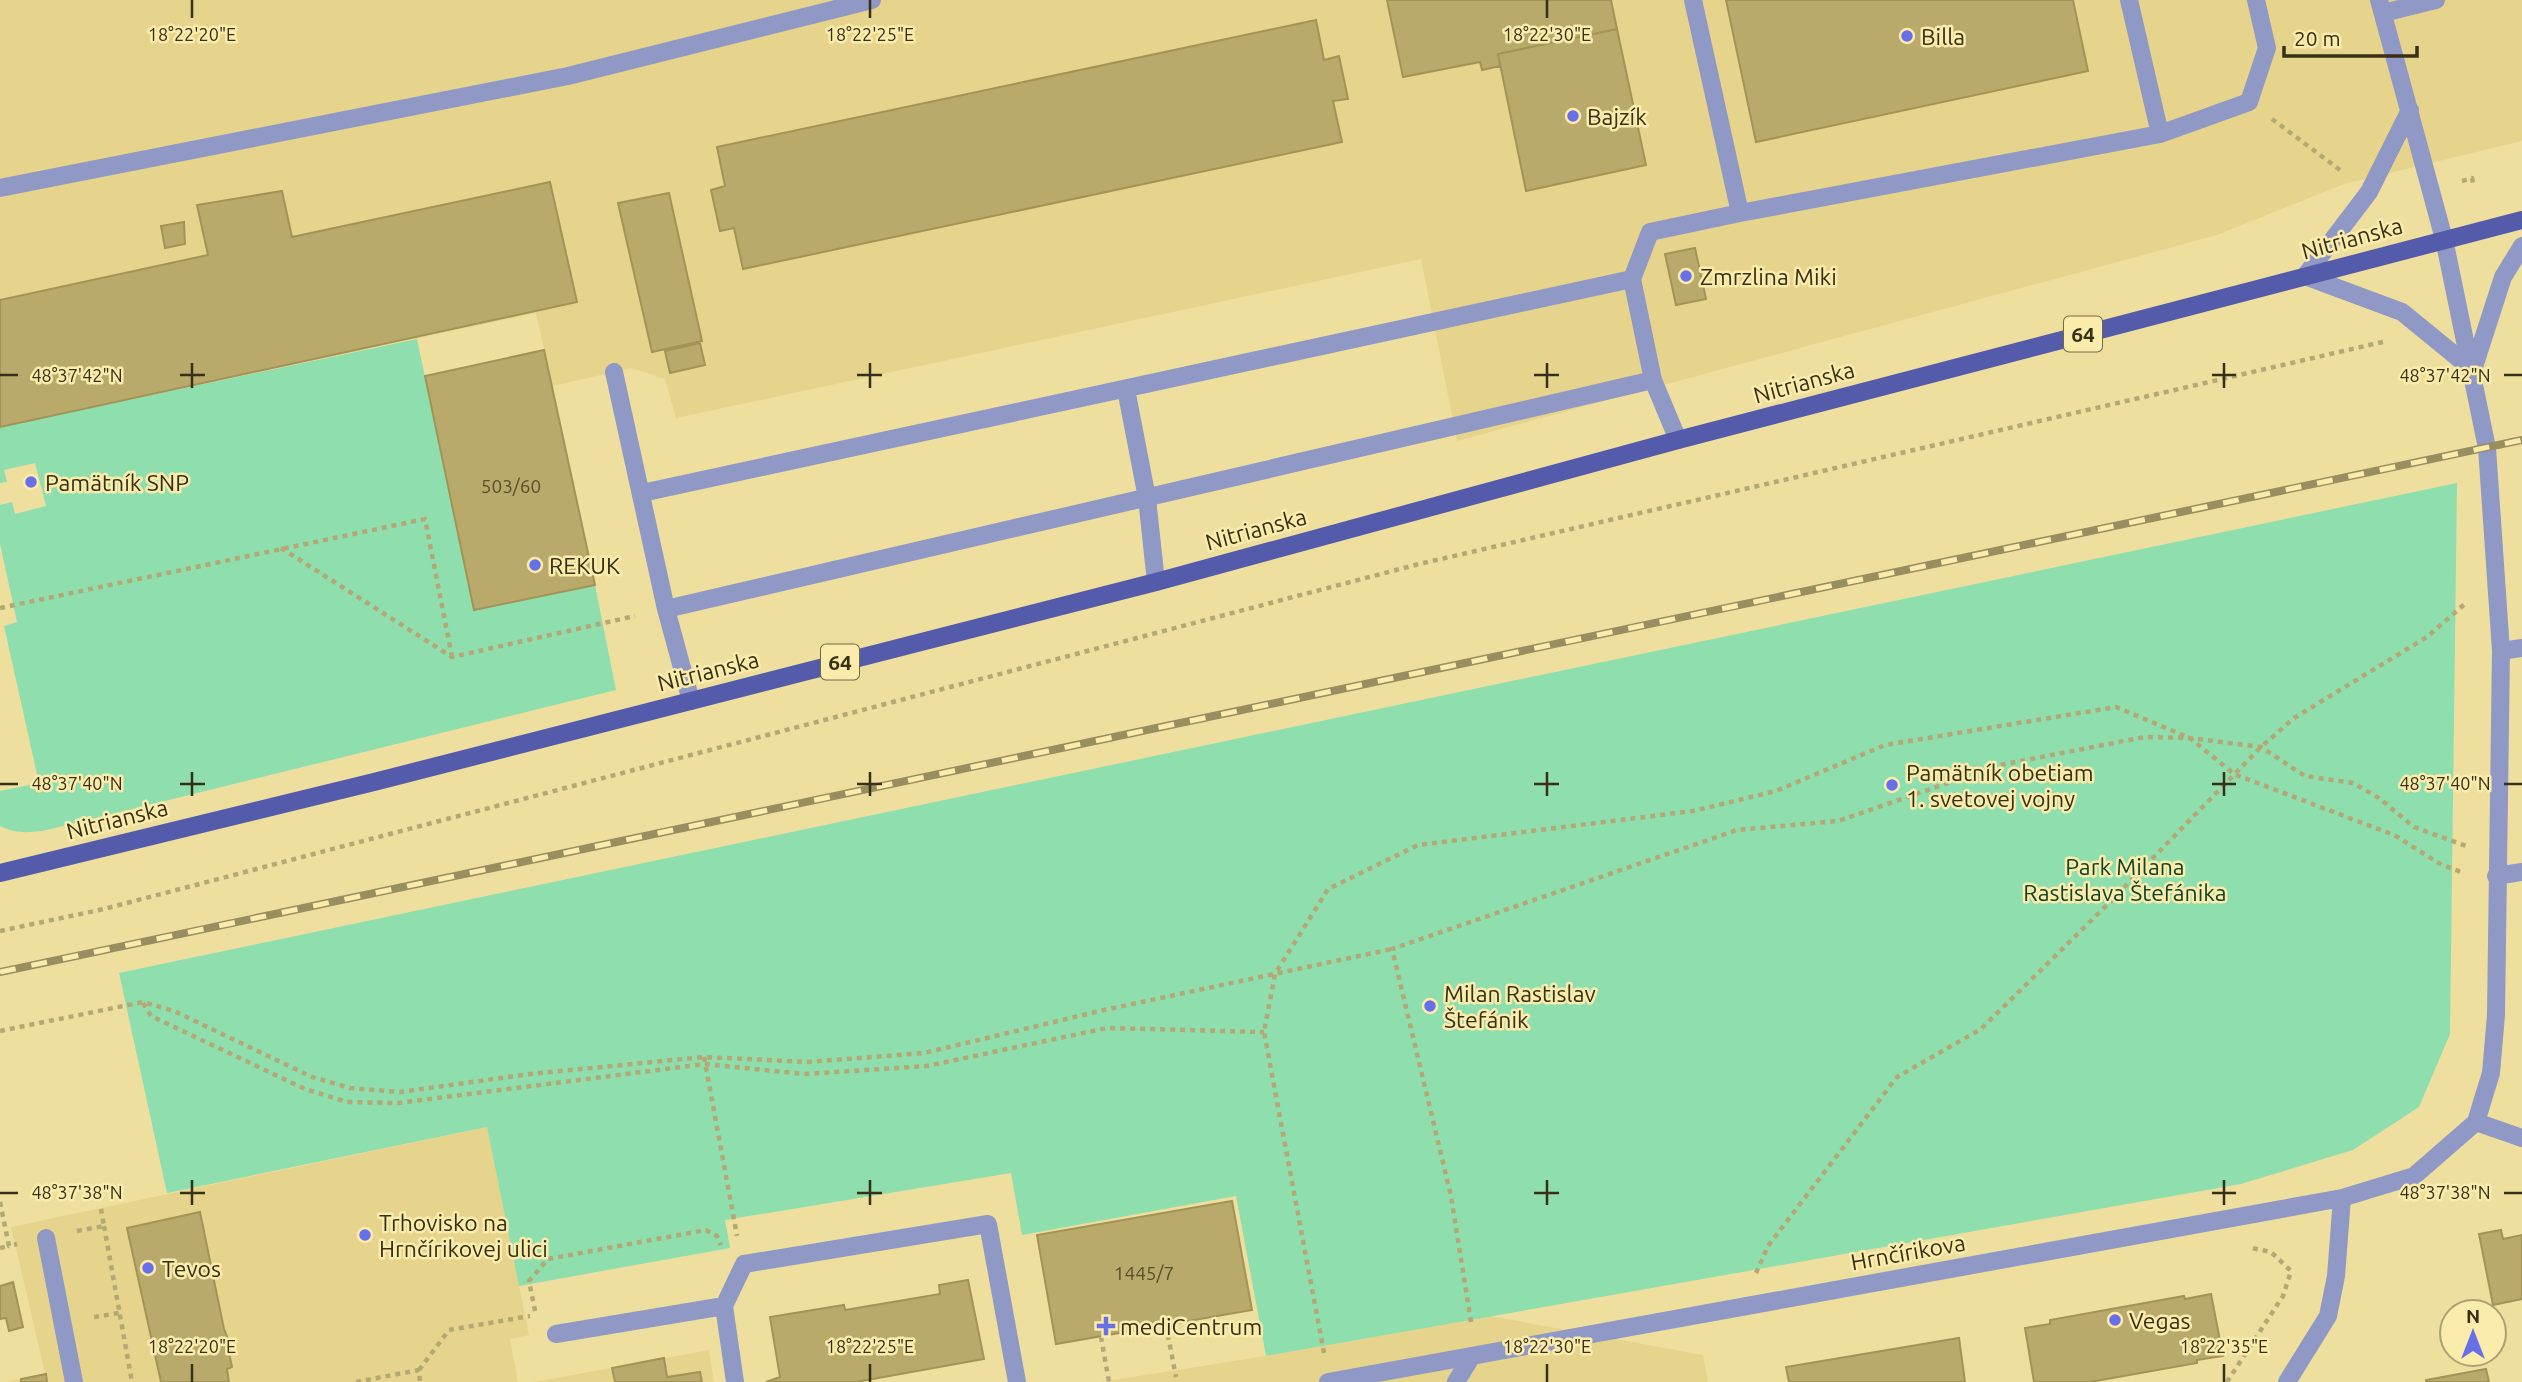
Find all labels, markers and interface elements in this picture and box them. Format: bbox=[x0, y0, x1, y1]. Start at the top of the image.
scale bar bbox=[2284, 14, 2417, 58]
text: 18°22'20"E bbox=[148, 24, 236, 44]
text: 18°22'25"E bbox=[826, 24, 914, 44]
text: 18°22'30"E bbox=[1503, 24, 1591, 44]
place label: Billa bbox=[1921, 24, 1965, 49]
text: 20 m bbox=[2294, 26, 2341, 50]
marker: Billa bbox=[1899, 28, 1915, 44]
place label: Bajzík bbox=[1587, 104, 1647, 129]
marker: Bajzík bbox=[1565, 108, 1581, 124]
street label: Nitrianska bbox=[2299, 213, 2405, 263]
place label: Zmrzlina Miki bbox=[1700, 264, 1837, 289]
marker: Zmrzlina Miki bbox=[1678, 268, 1694, 284]
road number: 64 bbox=[2064, 316, 2102, 352]
street label: Nitrianska bbox=[1751, 357, 1857, 407]
text: 48°37'42"N bbox=[31, 365, 123, 385]
text: 48°37'42"N bbox=[2399, 365, 2491, 385]
place label: Pamätník SNP bbox=[45, 470, 189, 495]
marker: Pamätník SNP bbox=[23, 474, 39, 490]
house number: 503/60 bbox=[481, 475, 541, 497]
street label: Nitrianska bbox=[1203, 504, 1309, 554]
place label: REKUK bbox=[549, 553, 620, 578]
marker: REKUK bbox=[527, 557, 543, 573]
road number: 64 bbox=[821, 644, 859, 680]
street label: Nitrianska bbox=[655, 646, 761, 696]
place label: Pamätník obetiam 1. svetovej vojny bbox=[1906, 760, 2094, 811]
text: 48°37'40"N bbox=[31, 773, 123, 793]
text: 48°37'40"N bbox=[2399, 773, 2491, 793]
marker: Pamätník obetiam 1. svetovej vojny bbox=[1884, 777, 1900, 793]
street label: Nitrianska bbox=[64, 794, 170, 844]
park label: Park Milana Rastislava Štefánika bbox=[2023, 854, 2227, 905]
place label: Milan Rastislav Štefánik bbox=[1444, 981, 1596, 1032]
marker: Milan Rastislav Štefánik bbox=[1422, 998, 1438, 1014]
text: 48°37'38"N bbox=[31, 1182, 123, 1202]
text: 48°37'38"N bbox=[2399, 1182, 2491, 1202]
place label: Trhovisko na Hrnčírikovej ulici bbox=[379, 1210, 548, 1261]
marker: Trhovisko na Hrnčírikovej ulici bbox=[357, 1227, 373, 1243]
street label: Hrnčírikova bbox=[1849, 1230, 1967, 1274]
place label: Tevos bbox=[162, 1256, 221, 1281]
marker: Tevos bbox=[140, 1260, 156, 1276]
house number: 1445/7 bbox=[1114, 1262, 1174, 1284]
north arrow bbox=[2438, 1298, 2508, 1368]
text: N bbox=[2466, 1305, 2480, 1327]
place label: Vegas bbox=[2129, 1308, 2191, 1333]
marker: Vegas bbox=[2107, 1312, 2123, 1328]
place label: mediCentrum bbox=[1120, 1314, 1262, 1339]
marker: mediCentrum bbox=[1098, 1318, 1114, 1334]
text: 18°22'20"E bbox=[148, 1336, 236, 1356]
text: 18°22'25"E bbox=[826, 1336, 914, 1356]
text: 18°22'30"E bbox=[1503, 1336, 1591, 1356]
text: 18°22'35"E bbox=[2180, 1336, 2268, 1356]

